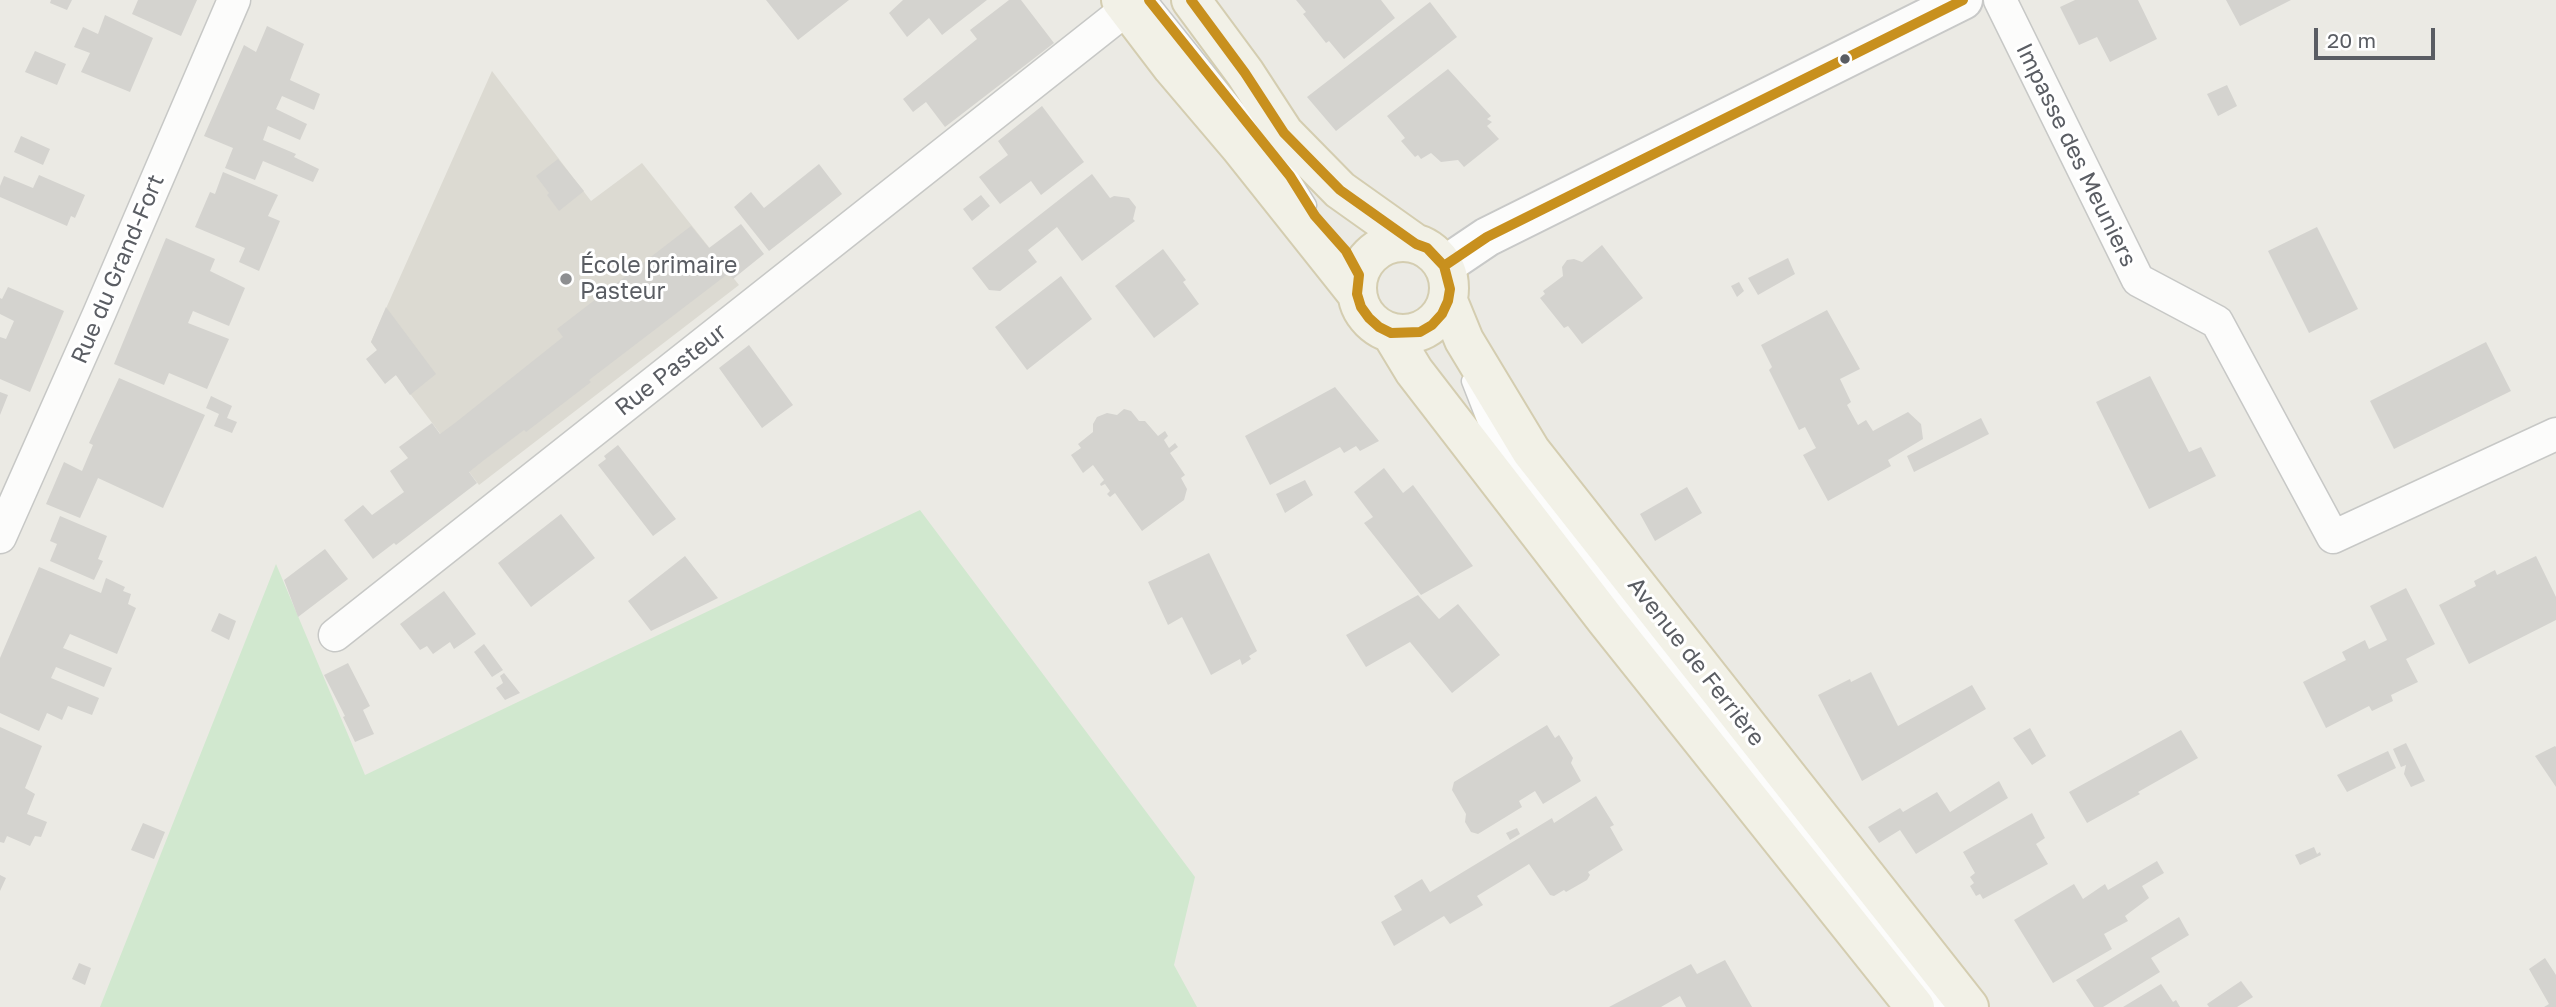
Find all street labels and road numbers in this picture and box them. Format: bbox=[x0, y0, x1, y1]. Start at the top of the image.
street label: Impasse des Meuniers bbox=[2010, 39, 2142, 271]
street label: Rue du Grand-Fort bbox=[66, 170, 170, 368]
street label: Rue Pasteur bbox=[610, 318, 732, 422]
street label: Avenue de Ferrière bbox=[1622, 572, 1770, 752]

